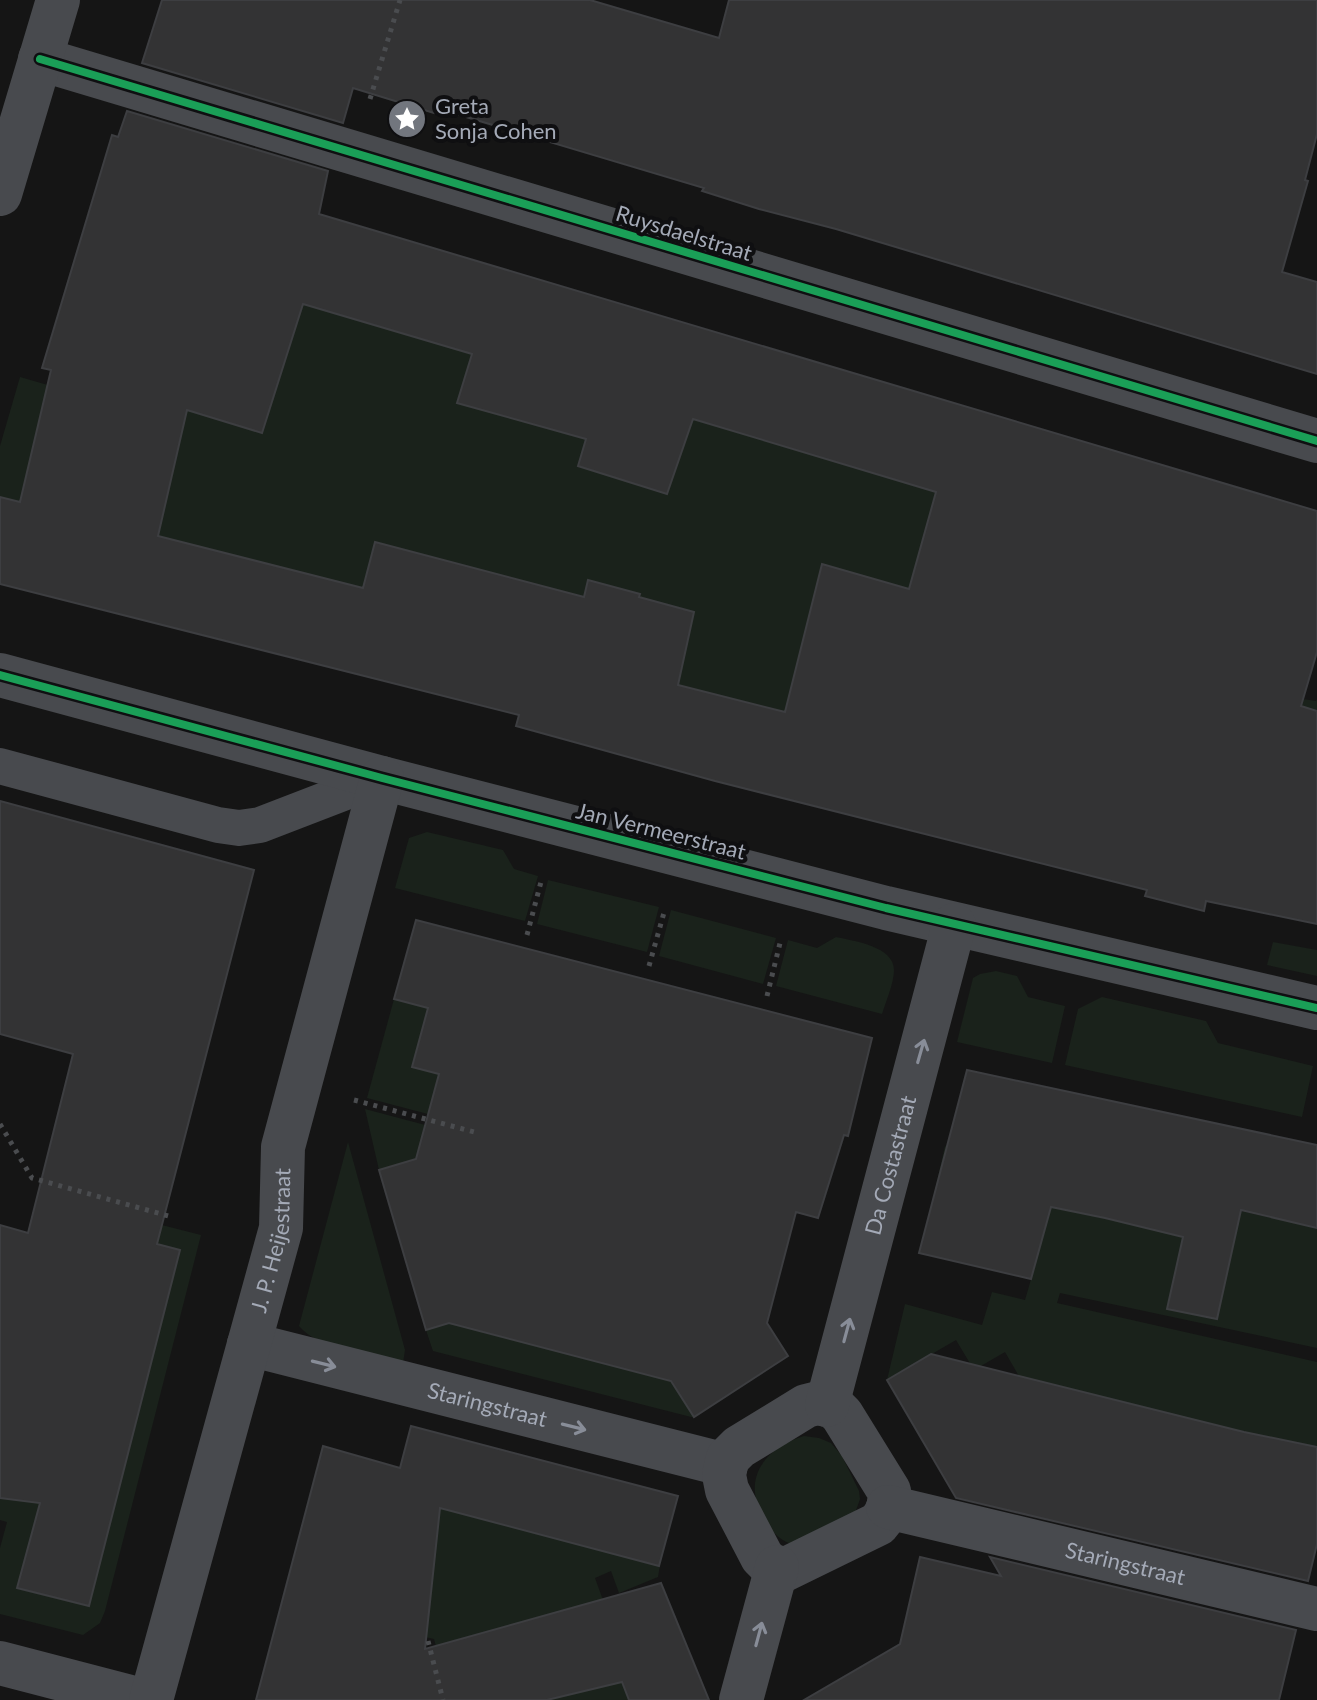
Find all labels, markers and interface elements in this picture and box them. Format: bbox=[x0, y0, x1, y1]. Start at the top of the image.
place label: Greta Sonja Cohen bbox=[435, 92, 557, 144]
place icon: Greta Sonja Cohen bbox=[386, 98, 428, 140]
street label: Ruysdaelstraat bbox=[613, 199, 756, 266]
street label: Jan Vermeerstraat bbox=[573, 796, 749, 865]
one-way arrow bbox=[914, 1039, 929, 1065]
street label: Da Costastraat bbox=[859, 1092, 921, 1238]
street label: J. P. Heijestraat bbox=[244, 1168, 295, 1315]
one-way arrow bbox=[840, 1317, 855, 1343]
one-way arrow bbox=[311, 1357, 336, 1372]
street label: Staringstraat bbox=[425, 1376, 550, 1432]
one-way arrow bbox=[561, 1420, 587, 1435]
street label: Staringstraat bbox=[1063, 1536, 1188, 1590]
one-way arrow bbox=[752, 1621, 767, 1647]

